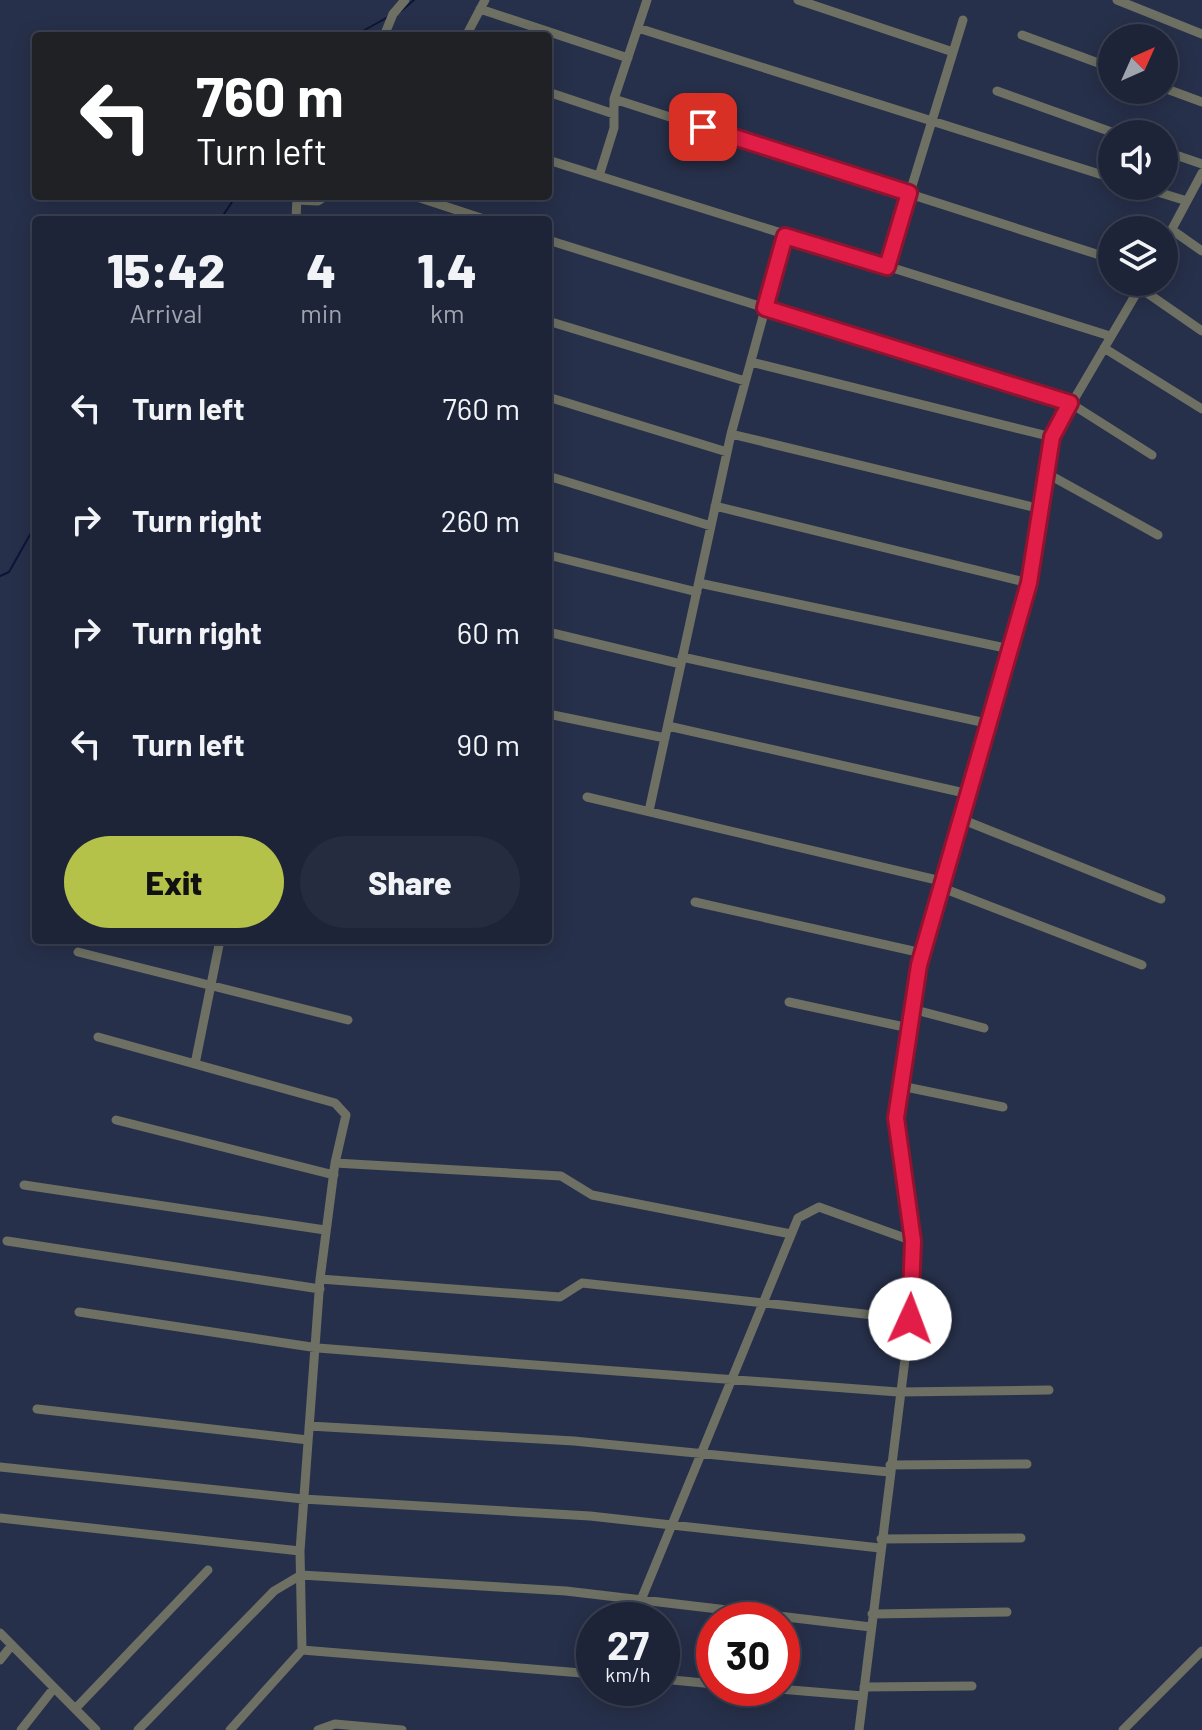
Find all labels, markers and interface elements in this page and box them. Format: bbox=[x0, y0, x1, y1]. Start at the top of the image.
north arrow bbox=[1098, 24, 1178, 104]
map controls bbox=[1098, 24, 1178, 296]
text: 760 m bbox=[196, 61, 344, 128]
icon: left bbox=[64, 64, 168, 168]
pin bbox=[669, 93, 737, 161]
icon: arrive bbox=[681, 105, 725, 149]
button: sound bbox=[1098, 120, 1178, 200]
text: Turn left bbox=[196, 129, 327, 172]
button: layers bbox=[1098, 216, 1178, 296]
text: 15:42 bbox=[107, 240, 225, 298]
text: 4 bbox=[306, 240, 336, 298]
text: 1.4 bbox=[417, 240, 477, 298]
text: Arrival bbox=[130, 297, 202, 328]
text: min bbox=[300, 297, 342, 328]
text: km bbox=[430, 297, 464, 328]
icon: left bbox=[64, 386, 108, 430]
text: Turn left bbox=[132, 390, 245, 426]
text: 760 m bbox=[443, 390, 520, 426]
icon: right bbox=[64, 498, 108, 542]
text: Turn right bbox=[132, 502, 262, 538]
text: 260 m bbox=[441, 502, 520, 538]
icon: right bbox=[64, 610, 108, 654]
text: Turn right bbox=[132, 614, 262, 650]
text: 60 m bbox=[457, 614, 520, 650]
icon: left bbox=[64, 722, 108, 766]
text: Turn left bbox=[132, 726, 245, 762]
text: 90 m bbox=[457, 726, 520, 762]
button: Exit bbox=[64, 836, 284, 928]
button: Share bbox=[300, 836, 520, 928]
position arrow bbox=[868, 1277, 952, 1361]
speed limit sign: 30 bbox=[696, 1602, 800, 1706]
text: 27 bbox=[607, 1620, 649, 1668]
text: km/h bbox=[605, 1662, 651, 1686]

